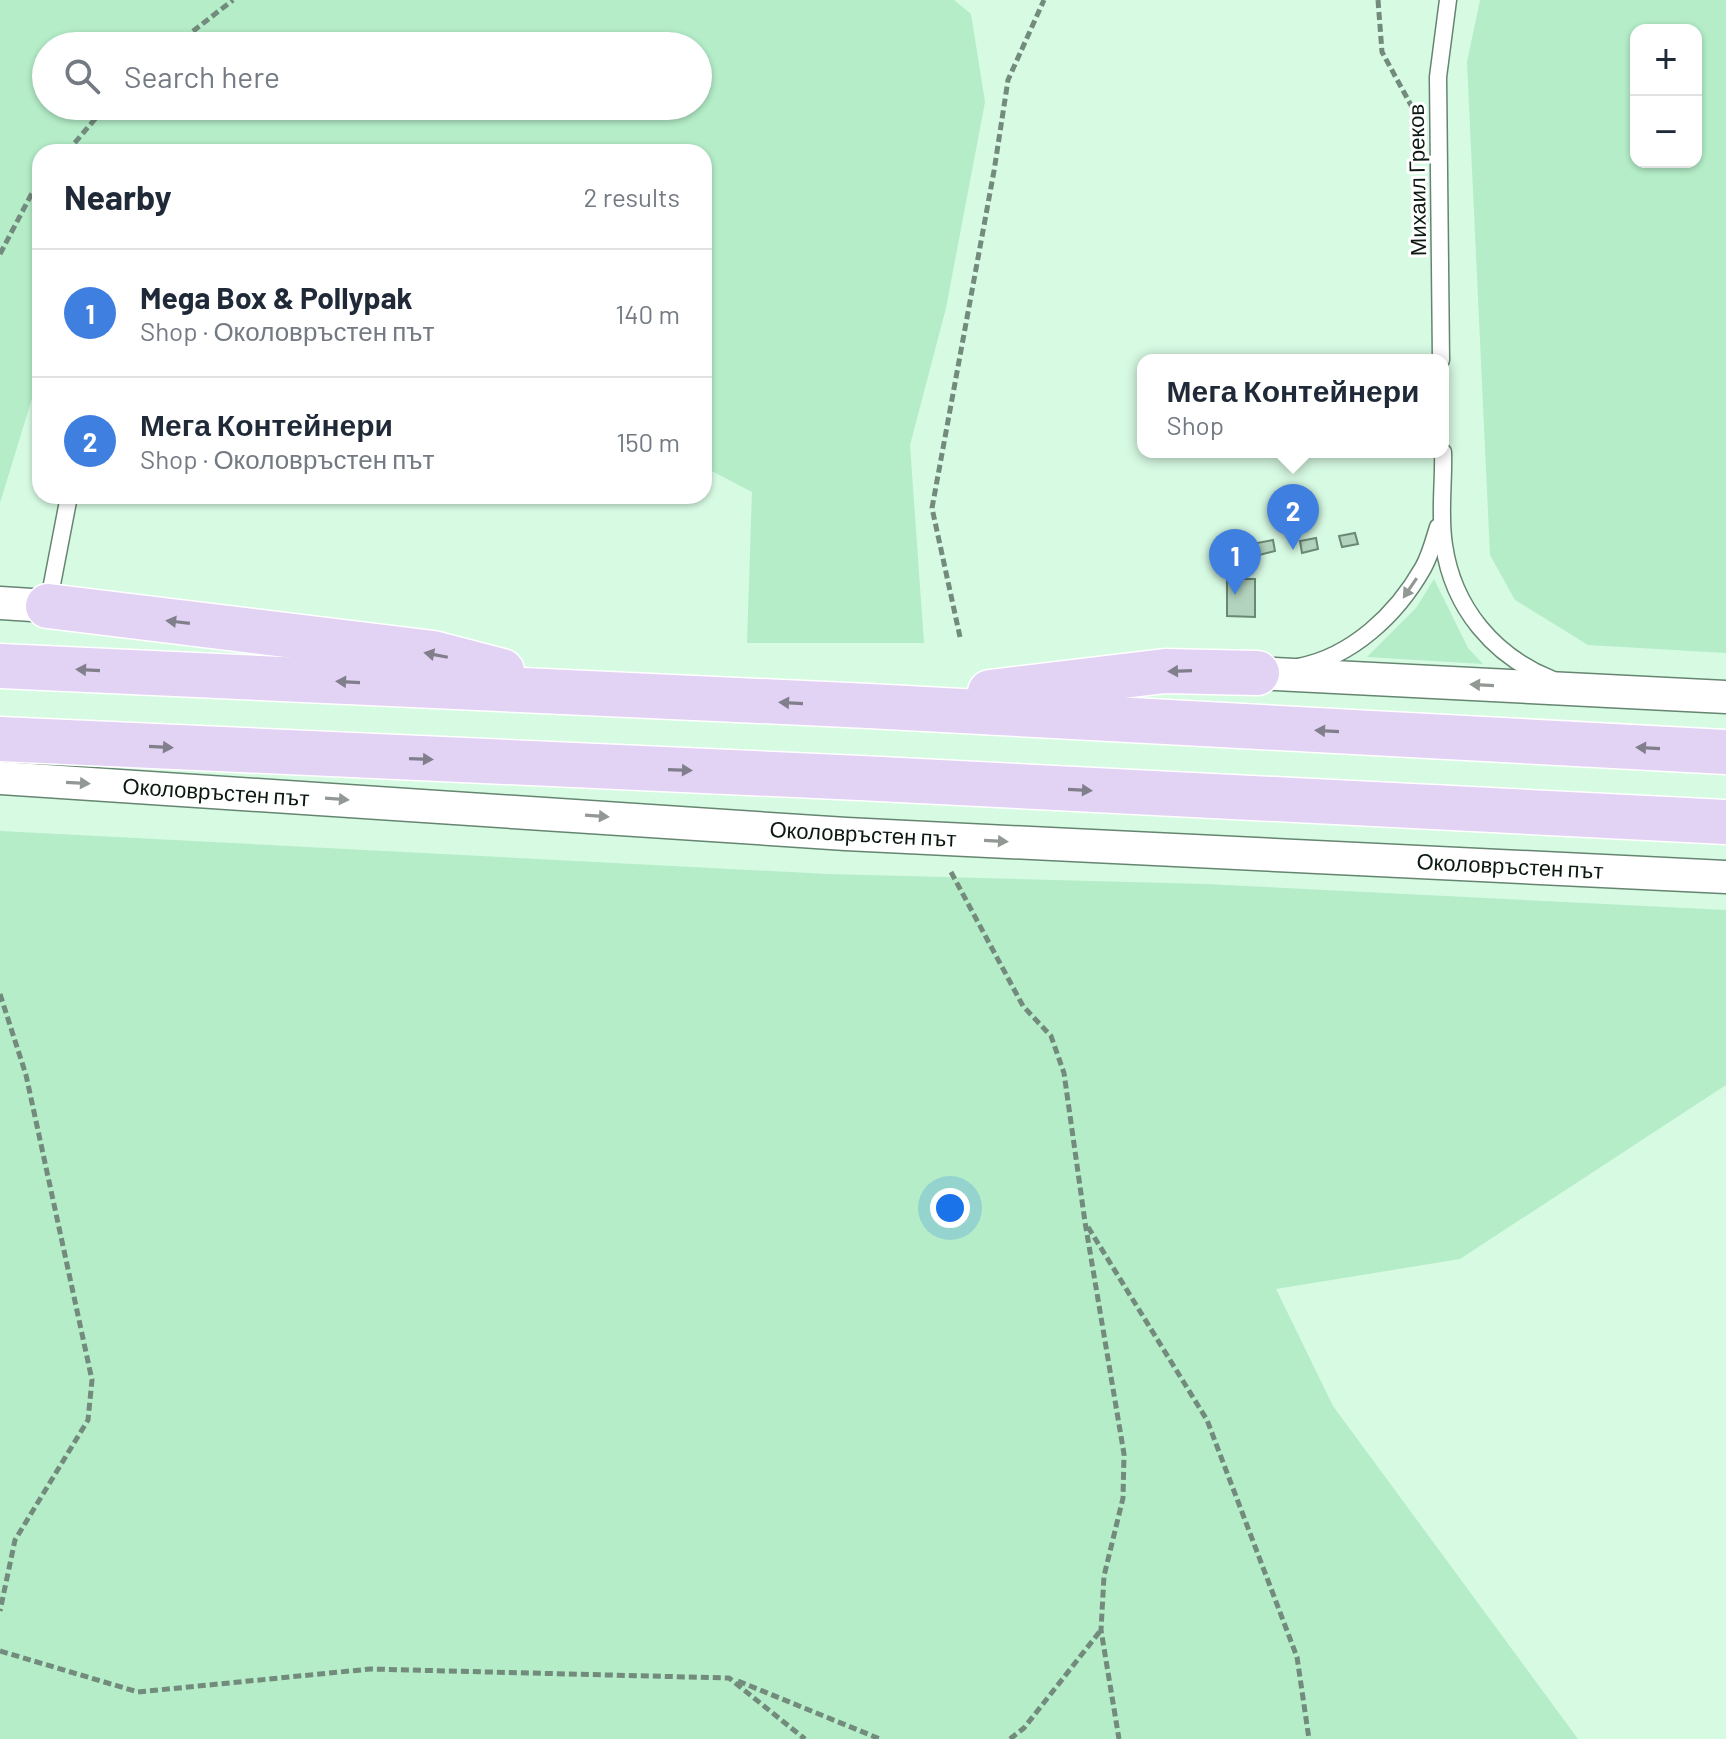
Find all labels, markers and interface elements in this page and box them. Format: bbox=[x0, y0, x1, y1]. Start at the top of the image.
map controls bbox=[1630, 24, 1702, 168]
button: + bbox=[1630, 24, 1702, 96]
search box bbox=[32, 32, 712, 120]
icon: search bbox=[60, 54, 104, 98]
text: Search here bbox=[124, 58, 280, 94]
button: − bbox=[1630, 96, 1702, 168]
street label: Михаил Греков bbox=[1402, 104, 1431, 256]
text: Nearby bbox=[64, 176, 172, 217]
text: 2 results bbox=[584, 181, 680, 212]
text: Mega Box & Pollypak bbox=[140, 279, 413, 315]
text: 1 bbox=[85, 298, 95, 329]
text: 140 m bbox=[615, 298, 680, 329]
text: Shop · Околовръстен път bbox=[140, 315, 435, 346]
popup bbox=[1137, 354, 1449, 458]
text: Мега Контейнери bbox=[1166, 372, 1420, 408]
text: Мега Контейнери bbox=[140, 406, 393, 442]
text: Shop bbox=[1166, 409, 1224, 440]
text: 2 bbox=[83, 426, 97, 457]
text: 150 m bbox=[616, 426, 680, 457]
text: Shop · Околовръстен път bbox=[140, 443, 435, 474]
pin: 2 bbox=[1267, 484, 1319, 550]
pin: 1 bbox=[1209, 529, 1261, 595]
one-way arrow bbox=[1403, 578, 1418, 599]
one-way arrow bbox=[165, 616, 190, 629]
one-way arrow bbox=[423, 648, 448, 660]
one-way arrow bbox=[75, 663, 100, 676]
one-way arrow bbox=[1167, 665, 1192, 677]
one-way arrow bbox=[335, 676, 360, 689]
one-way arrow bbox=[1469, 678, 1494, 691]
one-way arrow bbox=[778, 696, 803, 709]
one-way arrow bbox=[1314, 724, 1339, 737]
one-way arrow bbox=[149, 741, 174, 754]
one-way arrow bbox=[1635, 741, 1660, 754]
one-way arrow bbox=[409, 753, 434, 766]
one-way arrow bbox=[668, 764, 693, 777]
street label: Околовръстен път bbox=[122, 772, 310, 811]
one-way arrow bbox=[66, 777, 91, 790]
one-way arrow bbox=[1068, 784, 1093, 797]
one-way arrow bbox=[325, 793, 350, 806]
one-way arrow bbox=[585, 810, 610, 823]
street label: Околовръстен път bbox=[769, 815, 957, 852]
one-way arrow bbox=[984, 835, 1009, 848]
street label: Околовръстен път bbox=[1416, 847, 1604, 884]
your location bbox=[930, 1188, 970, 1228]

